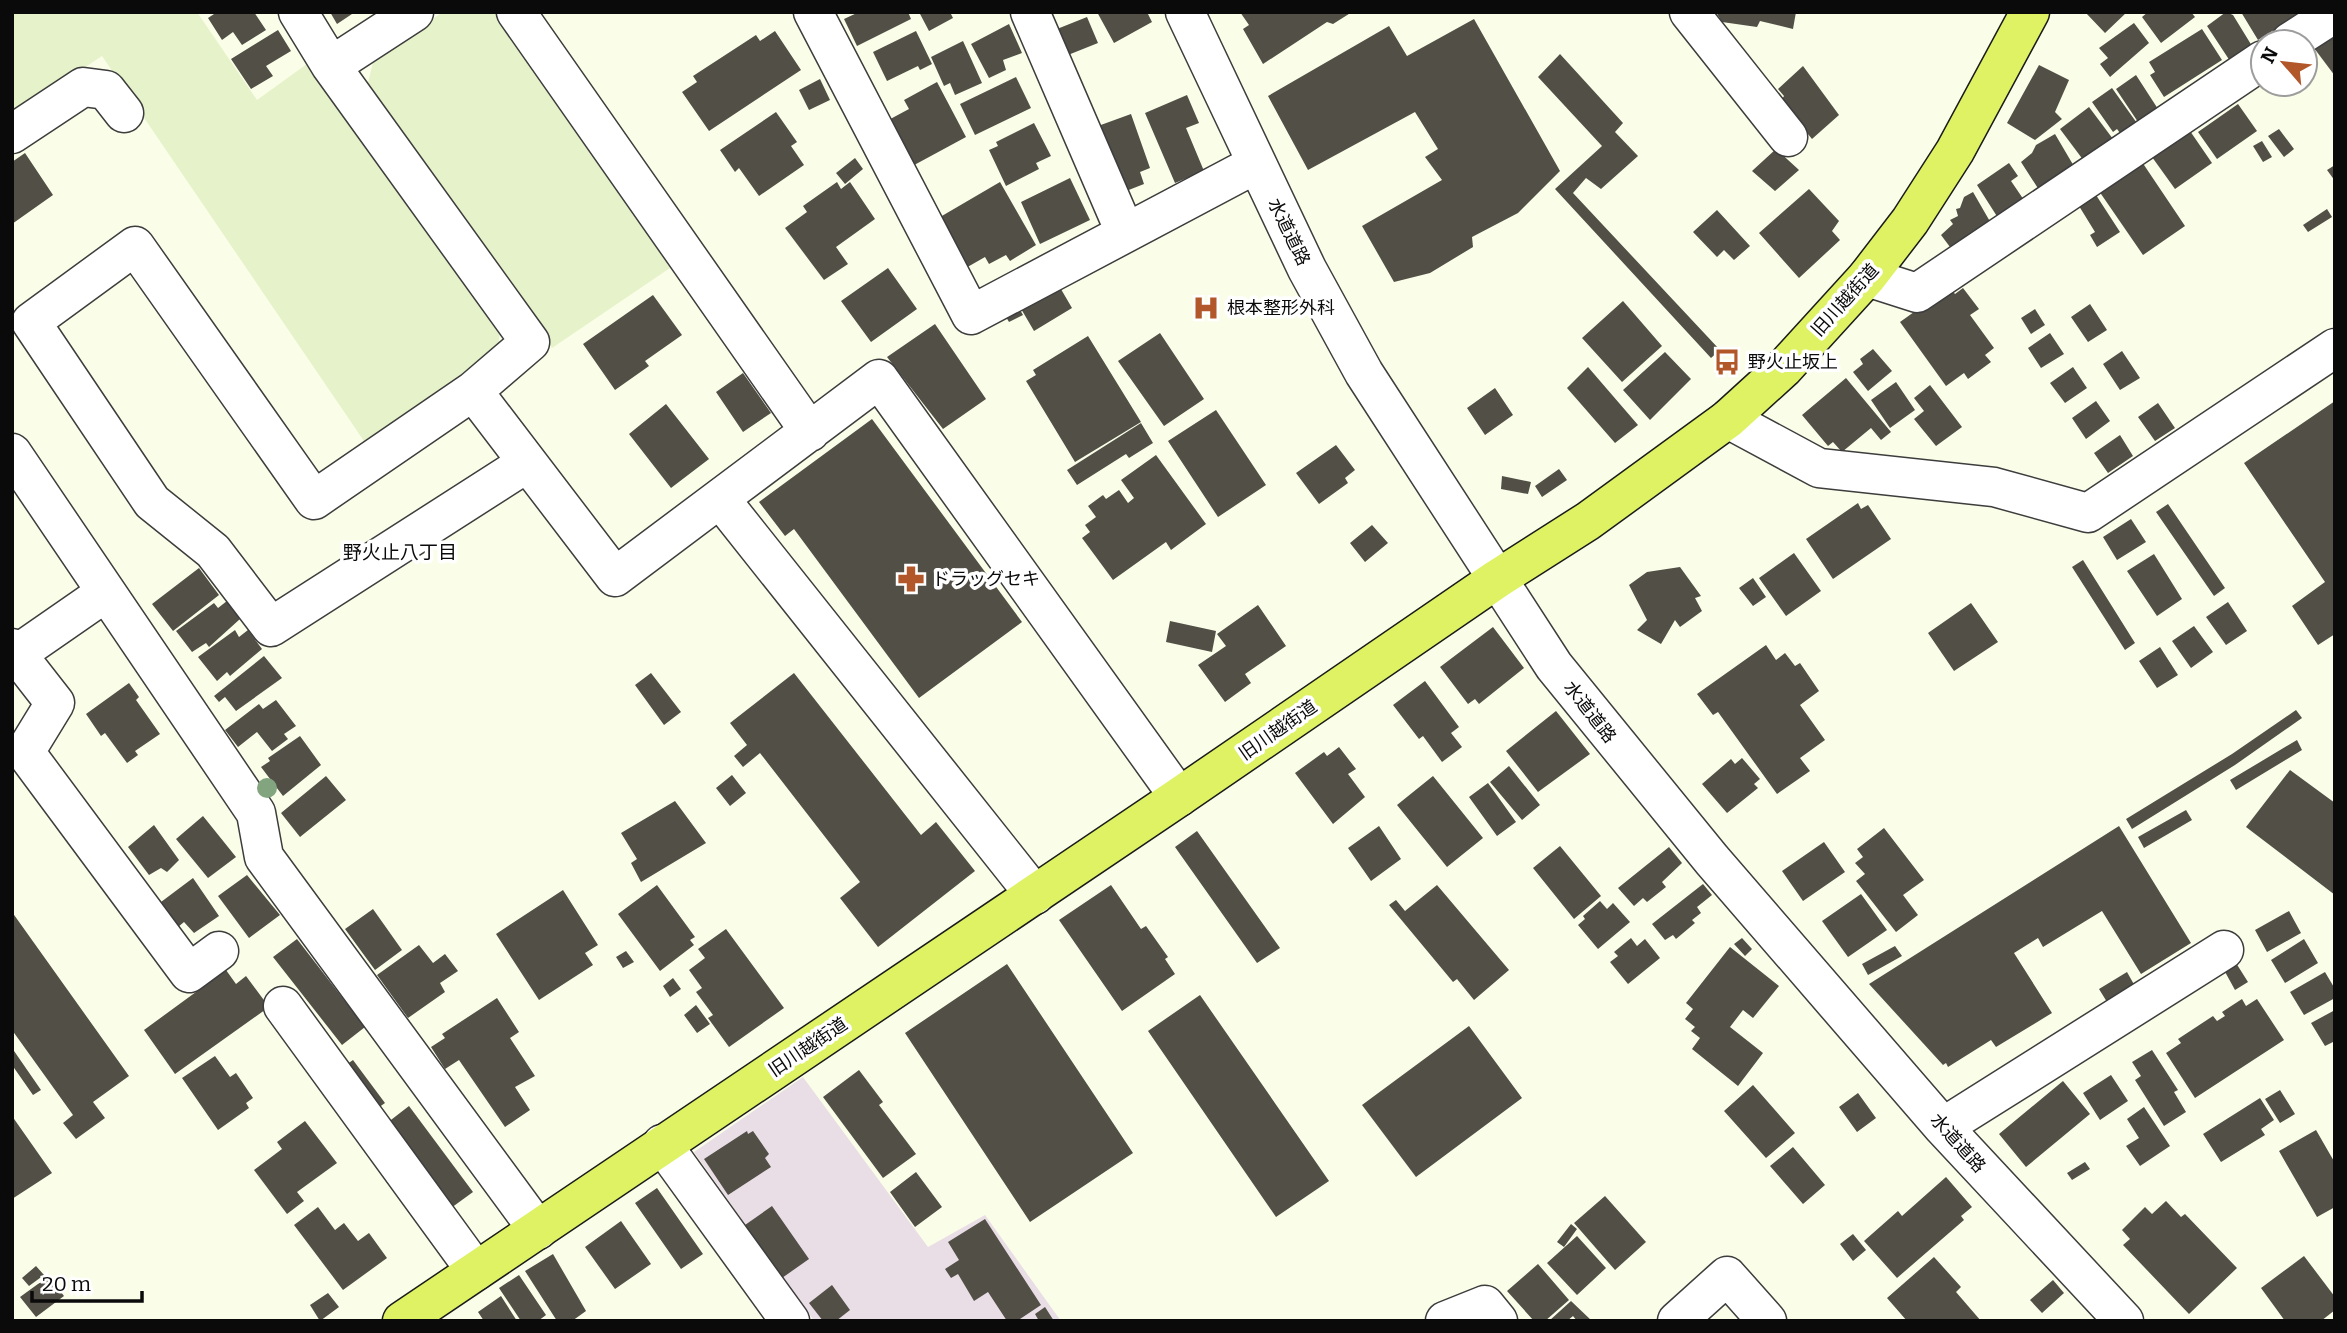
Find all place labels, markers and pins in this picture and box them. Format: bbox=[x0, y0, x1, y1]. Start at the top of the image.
hospital icon: 根本整形外科 bbox=[1191, 293, 1221, 323]
place label: 根本整形外科 bbox=[1227, 297, 1335, 319]
bus stop icon: 野火止坂上 bbox=[1712, 347, 1742, 377]
place label: 野火止坂上 bbox=[1748, 351, 1838, 373]
pharmacy icon: ドラッグセキ bbox=[896, 564, 926, 594]
place label: ドラッグセキ bbox=[932, 568, 1040, 590]

